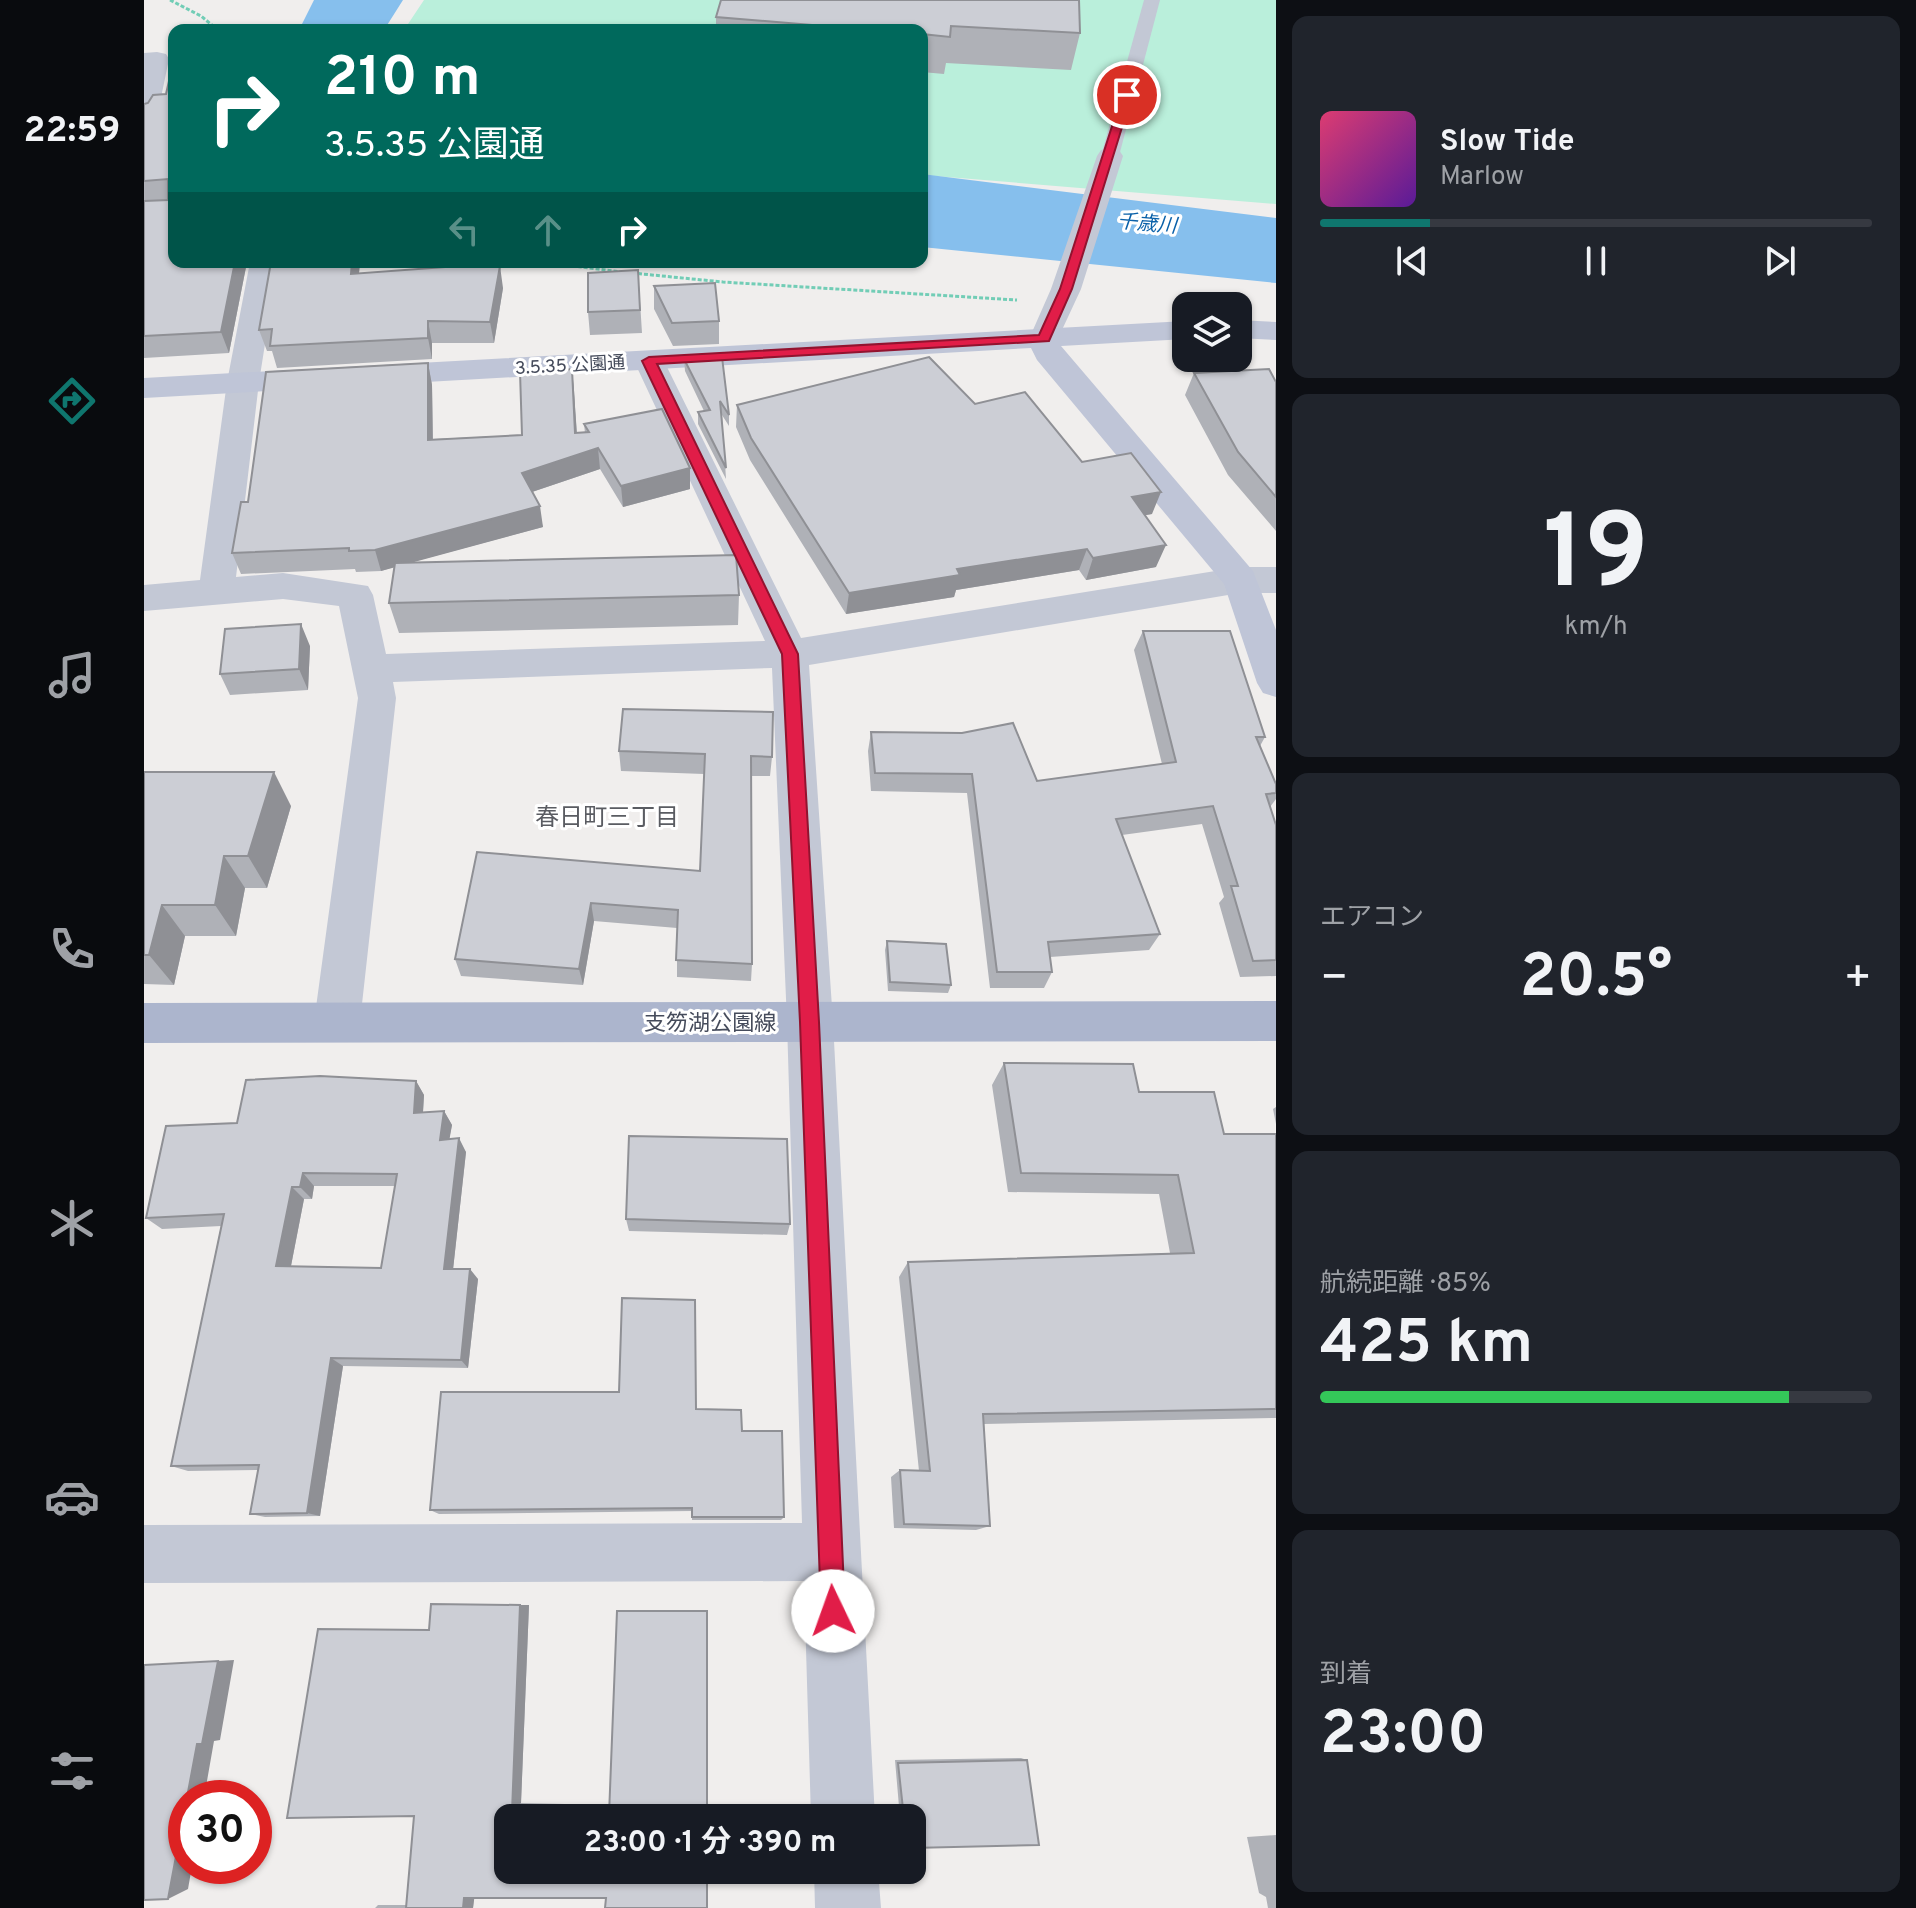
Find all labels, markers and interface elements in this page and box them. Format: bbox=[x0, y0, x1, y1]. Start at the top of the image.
text: 210 m bbox=[324, 45, 481, 115]
icon: right bbox=[192, 56, 296, 160]
pin bbox=[1093, 61, 1161, 129]
icon: arrive bbox=[1105, 73, 1149, 117]
text: 22:59 bbox=[24, 109, 120, 155]
text: 3.5.35 公園通 bbox=[324, 124, 545, 170]
text: Slow Tide bbox=[1440, 124, 1574, 161]
text: Marlow bbox=[1440, 161, 1524, 194]
icon: left bbox=[442, 208, 486, 252]
icon: ahead bbox=[526, 208, 570, 252]
icon: right bbox=[610, 208, 654, 252]
water label: 千歳川 bbox=[1116, 209, 1180, 241]
icon: previous bbox=[1390, 239, 1434, 283]
icon: pause bbox=[1574, 239, 1618, 283]
icon: next bbox=[1758, 239, 1802, 283]
map controls bbox=[1172, 292, 1252, 372]
button: layers bbox=[1172, 292, 1252, 372]
street label: 3.5.35 公園通 bbox=[514, 352, 626, 381]
icon: directions bbox=[44, 373, 100, 429]
text: 19 bbox=[1543, 493, 1649, 625]
text: km/h bbox=[1564, 611, 1628, 644]
icon: music bbox=[44, 647, 100, 703]
district label: 春日町三丁目 bbox=[535, 804, 679, 834]
text: エアコン bbox=[1320, 902, 1424, 935]
icon: phone bbox=[44, 921, 100, 977]
text: 20.5° bbox=[1520, 942, 1672, 1018]
text: − bbox=[1320, 952, 1348, 1008]
text: + bbox=[1844, 952, 1872, 1008]
street label: 支笏湖公園線 bbox=[644, 1011, 776, 1038]
icon: climate bbox=[44, 1195, 100, 1251]
text: 航続距離 · 85% bbox=[1320, 1268, 1491, 1301]
text: 425 km bbox=[1320, 1308, 1533, 1384]
icon: car bbox=[44, 1469, 100, 1525]
position arrow bbox=[791, 1569, 875, 1653]
text: 到着 bbox=[1320, 1659, 1372, 1692]
text: 23:00 bbox=[1320, 1699, 1486, 1775]
icon: filters bbox=[44, 1743, 100, 1799]
speed limit sign: 30 bbox=[168, 1780, 272, 1884]
text: 23:00 · 1 分 · 390 m bbox=[584, 1825, 836, 1862]

